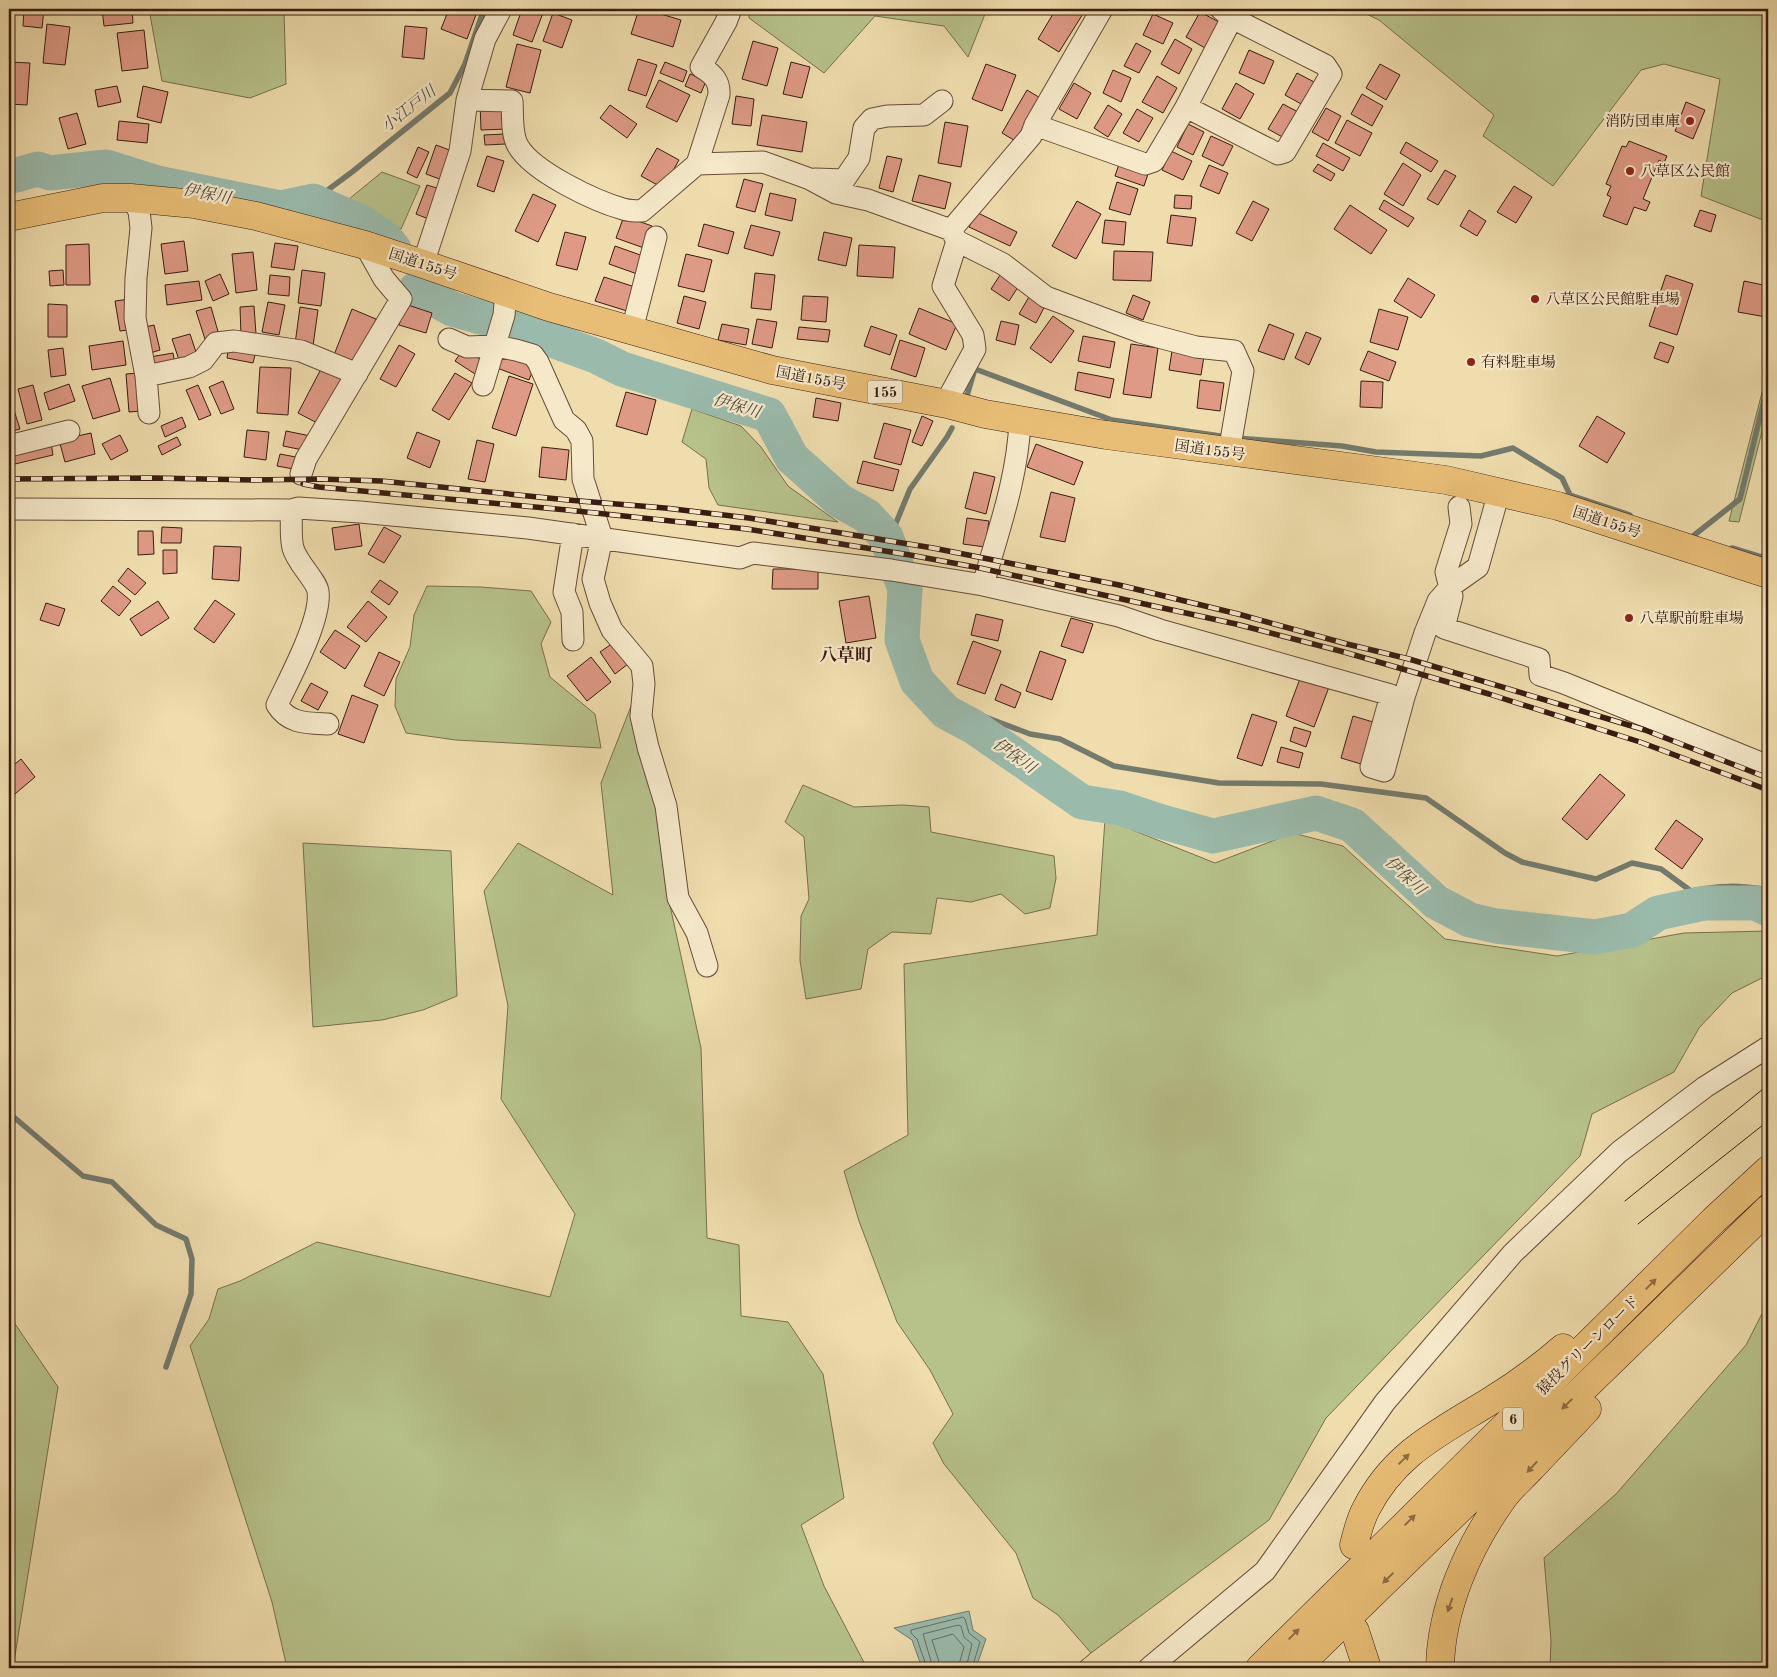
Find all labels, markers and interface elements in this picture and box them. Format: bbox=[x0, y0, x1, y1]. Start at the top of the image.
water label: 小江戸川 bbox=[378, 81, 441, 136]
place label: 消防団車庫 bbox=[1605, 113, 1680, 130]
marker: 消防団車庫 bbox=[1684, 115, 1696, 127]
place label: 八草区公民館 bbox=[1640, 163, 1730, 180]
marker: 八草区公民館 bbox=[1624, 165, 1636, 177]
water label: 伊保川 bbox=[182, 181, 234, 208]
street label: 国道155号 bbox=[386, 245, 459, 284]
place label: 八草区公民館駐車場 bbox=[1545, 291, 1680, 308]
marker: 八草区公民館駐車場 bbox=[1529, 293, 1541, 305]
place label: 有料駐車場 bbox=[1481, 354, 1556, 371]
marker: 有料駐車場 bbox=[1465, 356, 1477, 368]
street label: 国道155号 bbox=[774, 363, 847, 394]
road number: 155 bbox=[868, 381, 902, 404]
water label: 伊保川 bbox=[711, 390, 764, 422]
street label: 国道155号 bbox=[1174, 437, 1246, 464]
street label: 国道155号 bbox=[1570, 503, 1643, 542]
place label: 八草駅前駐車場 bbox=[1639, 610, 1744, 627]
marker: 八草駅前駐車場 bbox=[1623, 612, 1635, 624]
district label: 八草町 bbox=[819, 645, 873, 665]
water label: 伊保川 bbox=[990, 735, 1041, 778]
water label: 伊保川 bbox=[1382, 853, 1430, 900]
one-way arrow bbox=[1645, 1278, 1657, 1290]
street label: 猿投グリーンロード bbox=[1534, 1292, 1643, 1398]
one-way arrow bbox=[1561, 1398, 1573, 1410]
road number: 6 bbox=[1503, 1408, 1523, 1430]
one-way arrow bbox=[1397, 1453, 1409, 1465]
one-way arrow bbox=[1526, 1461, 1538, 1473]
one-way arrow bbox=[1404, 1514, 1416, 1526]
one-way arrow bbox=[1382, 1572, 1394, 1584]
one-way arrow bbox=[1446, 1598, 1453, 1613]
one-way arrow bbox=[1288, 1628, 1300, 1640]

